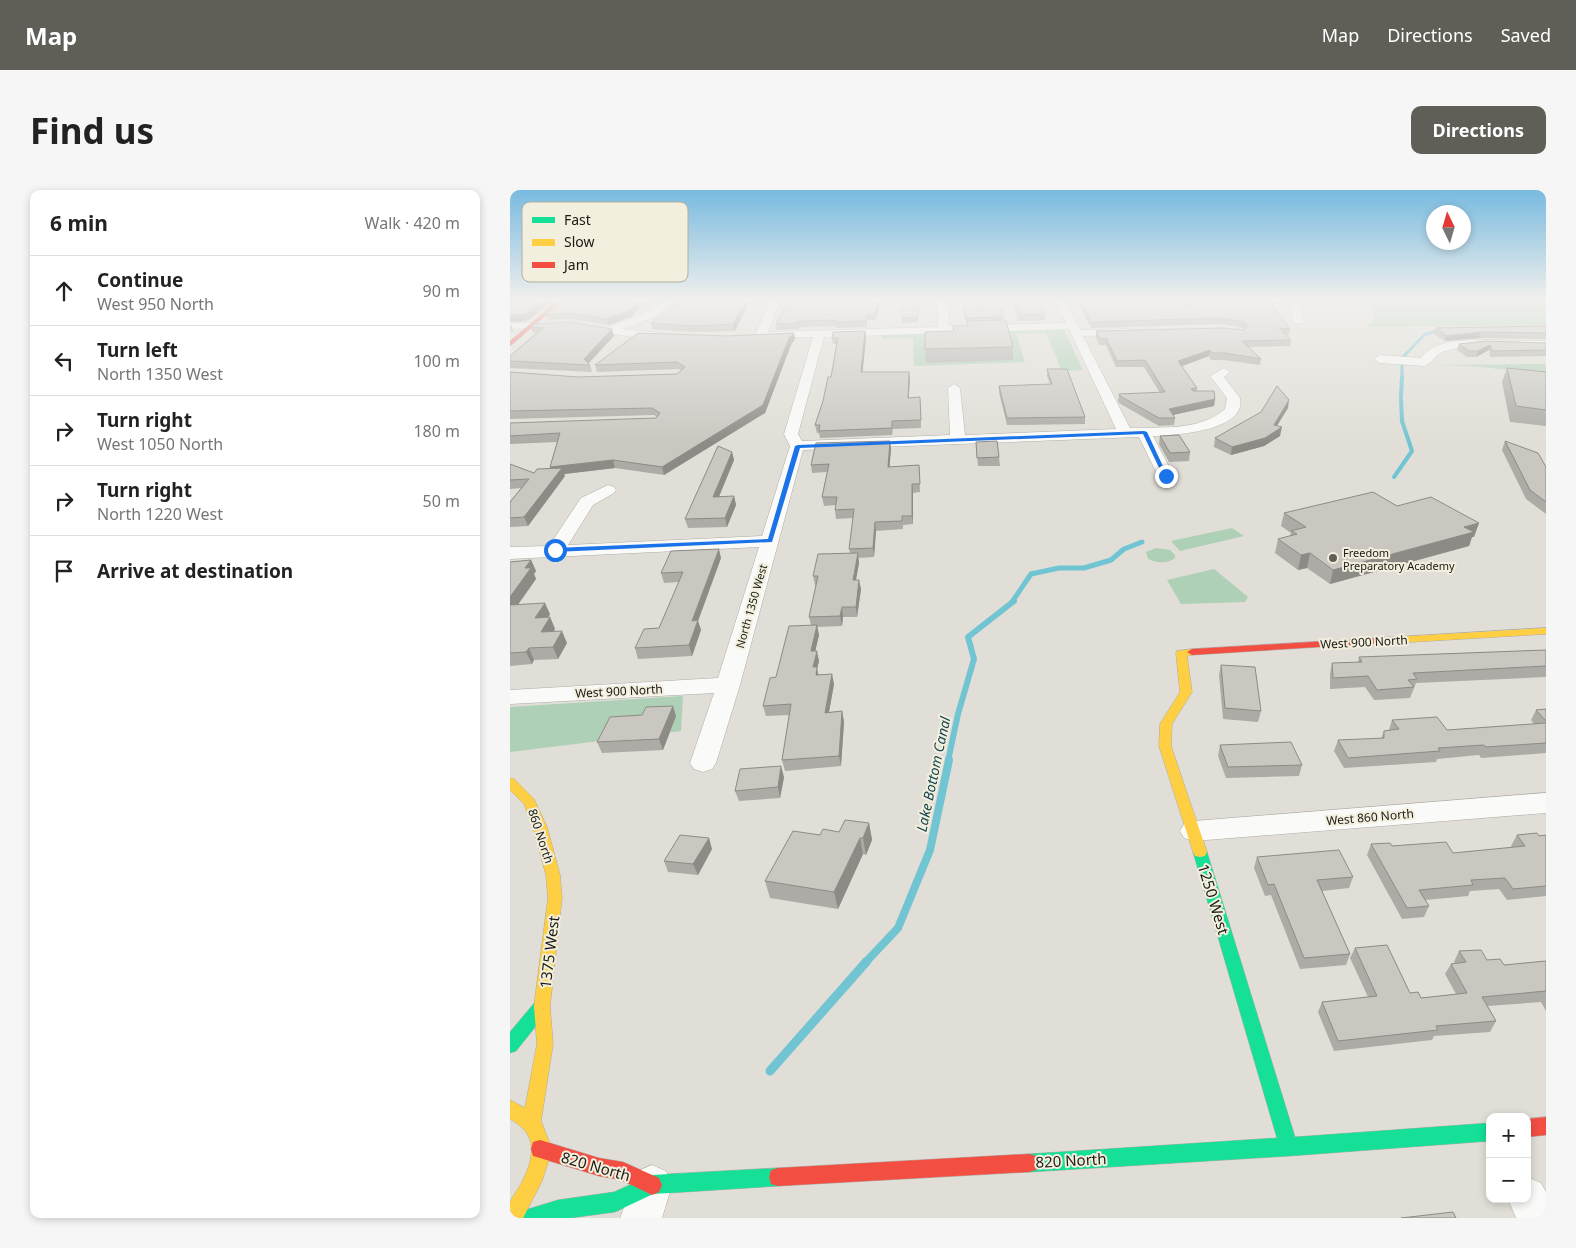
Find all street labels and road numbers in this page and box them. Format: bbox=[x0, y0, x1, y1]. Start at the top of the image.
street label: North 1350 West bbox=[732, 562, 770, 650]
street label: West 900 North bbox=[1320, 631, 1408, 653]
street label: West 900 North bbox=[575, 680, 663, 702]
street label: West 860 North bbox=[1326, 805, 1414, 829]
street label: 860 North bbox=[524, 806, 558, 866]
street label: 1250 West bbox=[1194, 861, 1234, 937]
street label: 1375 West bbox=[535, 914, 563, 989]
street label: 820 North bbox=[559, 1147, 633, 1185]
street label: 820 North bbox=[1035, 1148, 1107, 1172]

